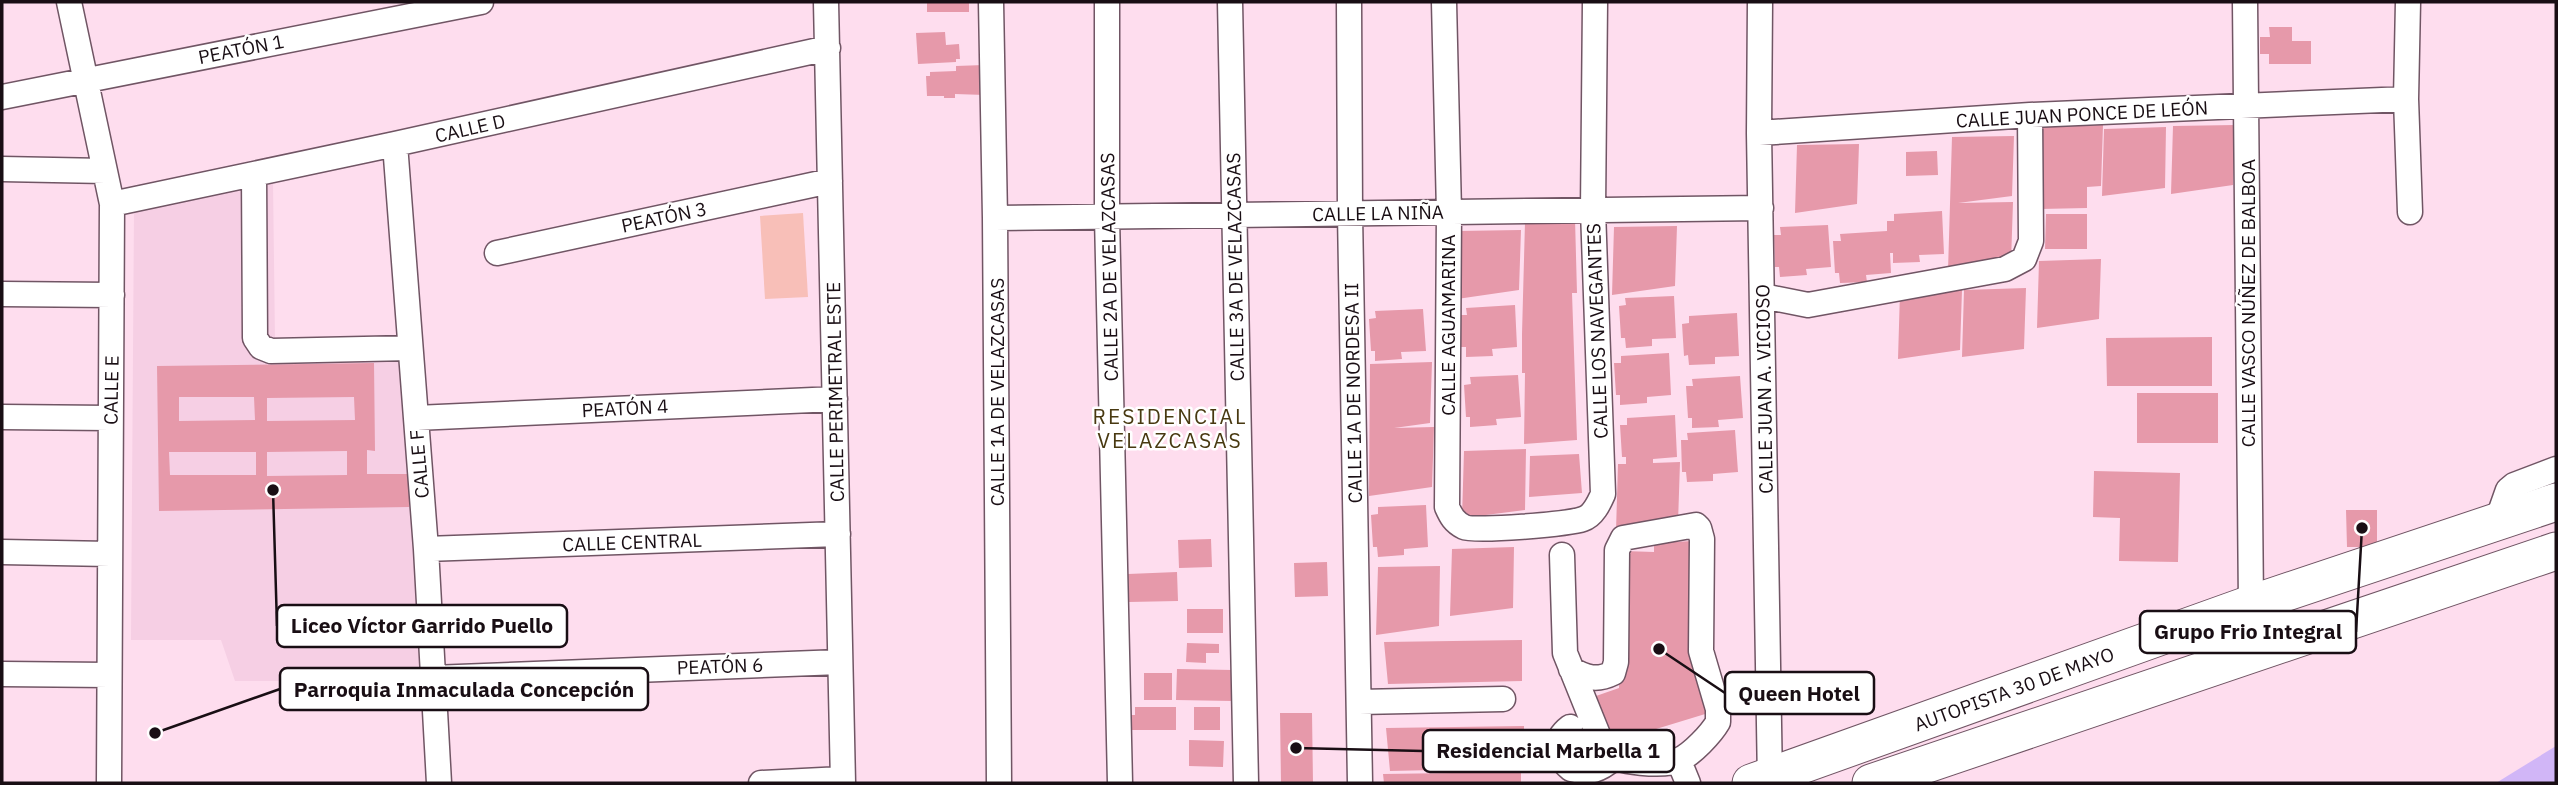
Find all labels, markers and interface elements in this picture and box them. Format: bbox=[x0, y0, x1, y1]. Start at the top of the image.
street label: PEATÓN 1 bbox=[196, 29, 286, 69]
street label: CALLE JUAN PONCE DE LEÓN bbox=[1955, 95, 2209, 133]
street label: CALLE D bbox=[433, 108, 507, 148]
street label: CALLE 2A DE VELAZCASAS bbox=[1095, 152, 1123, 382]
street label: CALLE 3A DE VELAZCASAS bbox=[1221, 152, 1249, 382]
street label: CALLE VASCO NÚÑEZ DE BALBOA bbox=[2236, 159, 2260, 447]
street label: PEATÓN 3 bbox=[619, 196, 709, 238]
street label: CALLE LA NIÑA bbox=[1312, 200, 1444, 226]
street label: CALLE LOS NAVEGANTES bbox=[1581, 223, 1613, 439]
street label: CALLE AGUAMARINA bbox=[1436, 234, 1460, 416]
street label: CALLE 1A DE VELAZCASAS bbox=[985, 278, 1009, 506]
street label: CALLE PERIMETRAL ESTE bbox=[821, 282, 849, 502]
street label: CALLE 1A DE NORDESA II bbox=[1339, 282, 1367, 504]
street label: CALLE JUAN A. VICIOSO bbox=[1750, 284, 1778, 494]
street label: CALLE E bbox=[98, 355, 124, 425]
street label: PEATÓN 4 bbox=[581, 394, 669, 422]
district label: RESIDENCIAL VELAZCASAS bbox=[1093, 402, 1247, 454]
street label: CALLE F bbox=[404, 428, 434, 500]
street label: CALLE CENTRAL bbox=[562, 528, 702, 556]
callout: Liceo Víctor Garrido Puello bbox=[277, 605, 567, 647]
text: Liceo Víctor Garrido Puello bbox=[291, 611, 553, 639]
callout: Grupo Frio Integral bbox=[2140, 611, 2356, 653]
text: Grupo Frio Integral bbox=[2154, 617, 2342, 645]
street label: AUTOPISTA 30 DE MAYO bbox=[1911, 642, 2117, 736]
street label: PEATÓN 6 bbox=[676, 652, 764, 680]
callout: Parroquia Inmaculada Concepción bbox=[280, 668, 648, 710]
callout: Queen Hotel bbox=[1725, 672, 1874, 714]
text: Parroquia Inmaculada Concepción bbox=[294, 675, 634, 703]
text: Queen Hotel bbox=[1738, 679, 1860, 707]
callout: Residencial Marbella 1 bbox=[1423, 730, 1674, 772]
text: Residencial Marbella 1 bbox=[1436, 736, 1660, 764]

